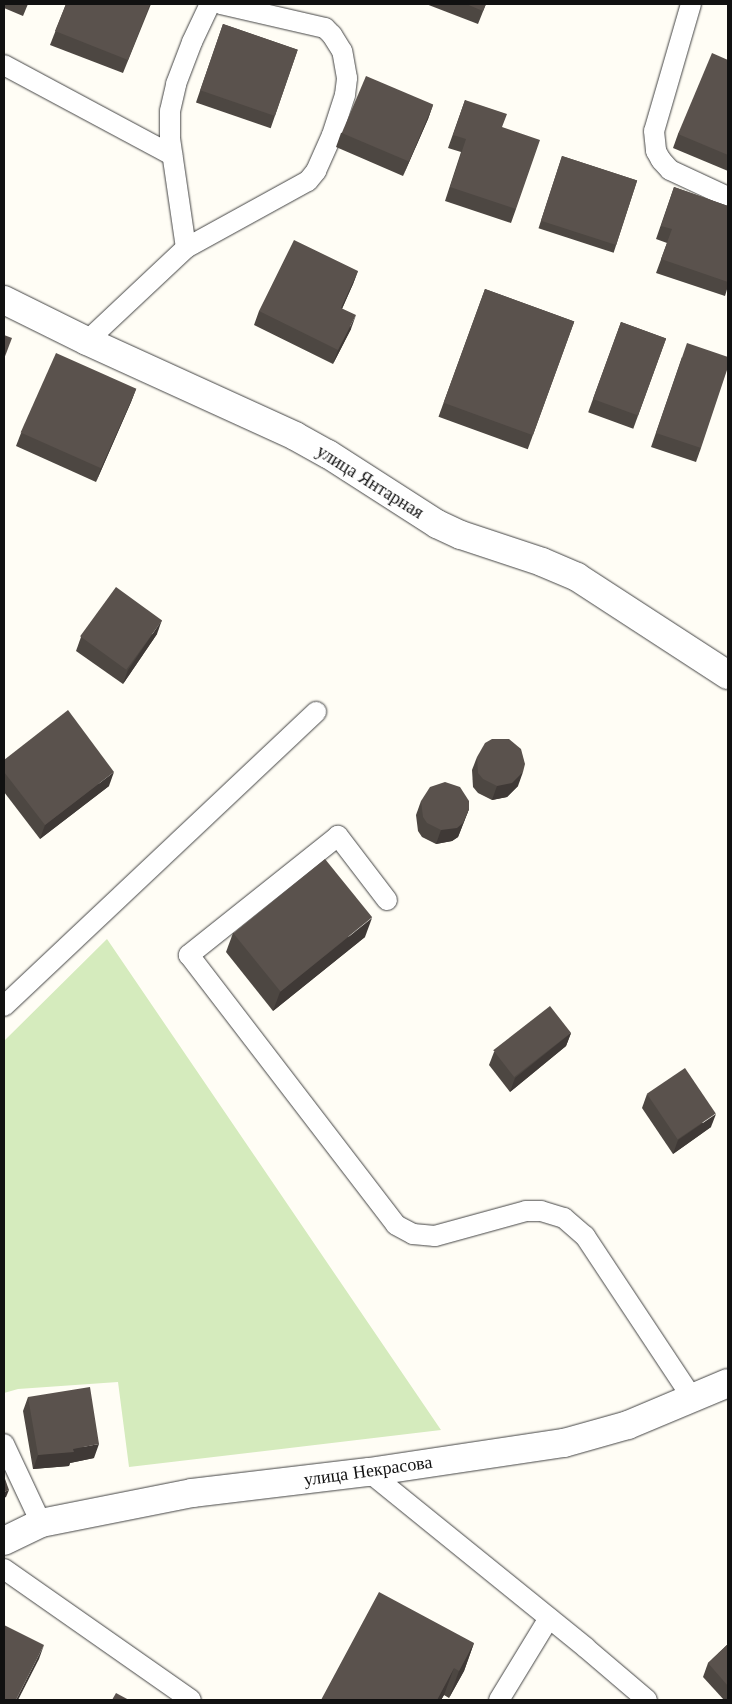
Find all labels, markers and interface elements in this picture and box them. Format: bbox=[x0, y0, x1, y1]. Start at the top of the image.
street label: улица Янтарная bbox=[312, 440, 428, 524]
street label: улица Некрасова bbox=[302, 1451, 434, 1491]

